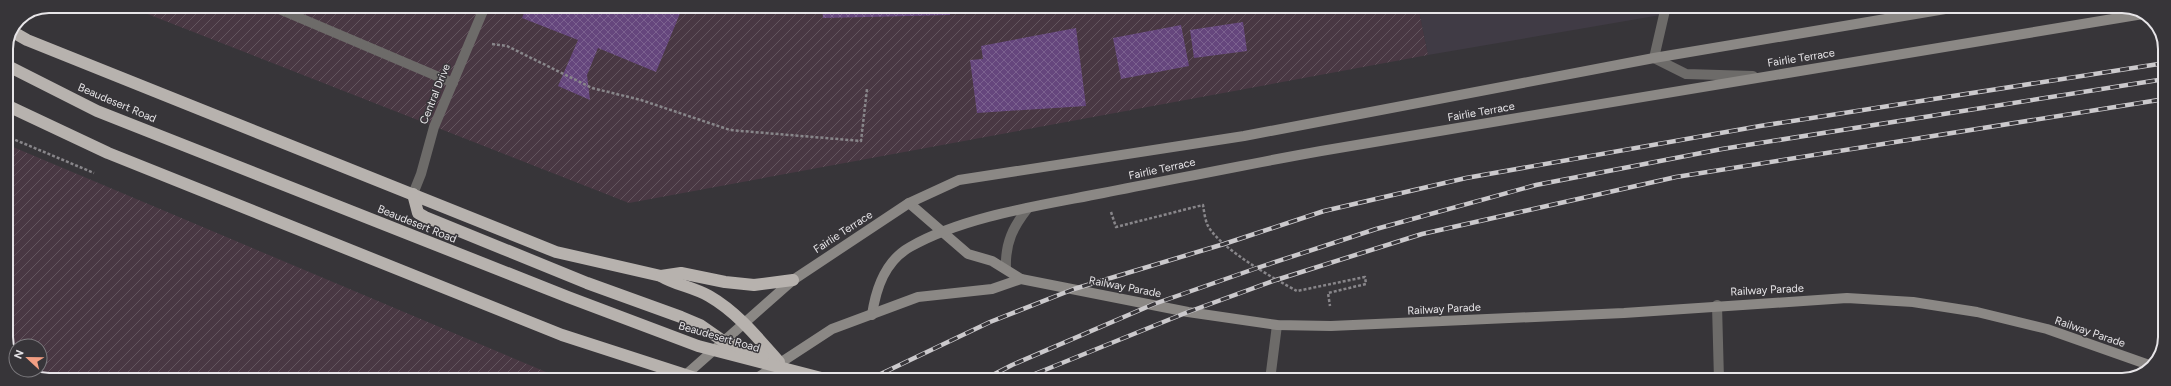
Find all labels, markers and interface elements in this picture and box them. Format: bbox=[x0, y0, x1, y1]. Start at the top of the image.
street label: Fairlie Terrace bbox=[1766, 46, 1836, 70]
street label: Central Drive bbox=[417, 62, 453, 126]
street label: Beaudesert Road bbox=[76, 81, 158, 125]
street label: Fairlie Terrace bbox=[1446, 100, 1516, 124]
street label: Fairlie Terrace bbox=[1127, 156, 1197, 182]
street label: Beaudesert Road bbox=[376, 202, 458, 246]
street label: Fairlie Terrace bbox=[811, 208, 875, 256]
street label: Railway Parade bbox=[1088, 274, 1162, 300]
street label: Railway Parade bbox=[1730, 282, 1804, 298]
street label: Railway Parade bbox=[1407, 301, 1481, 317]
street label: Railway Parade bbox=[2053, 314, 2127, 350]
street label: Beaudesert Road bbox=[677, 319, 761, 355]
north arrow bbox=[8, 338, 48, 378]
text: N bbox=[12, 348, 27, 361]

